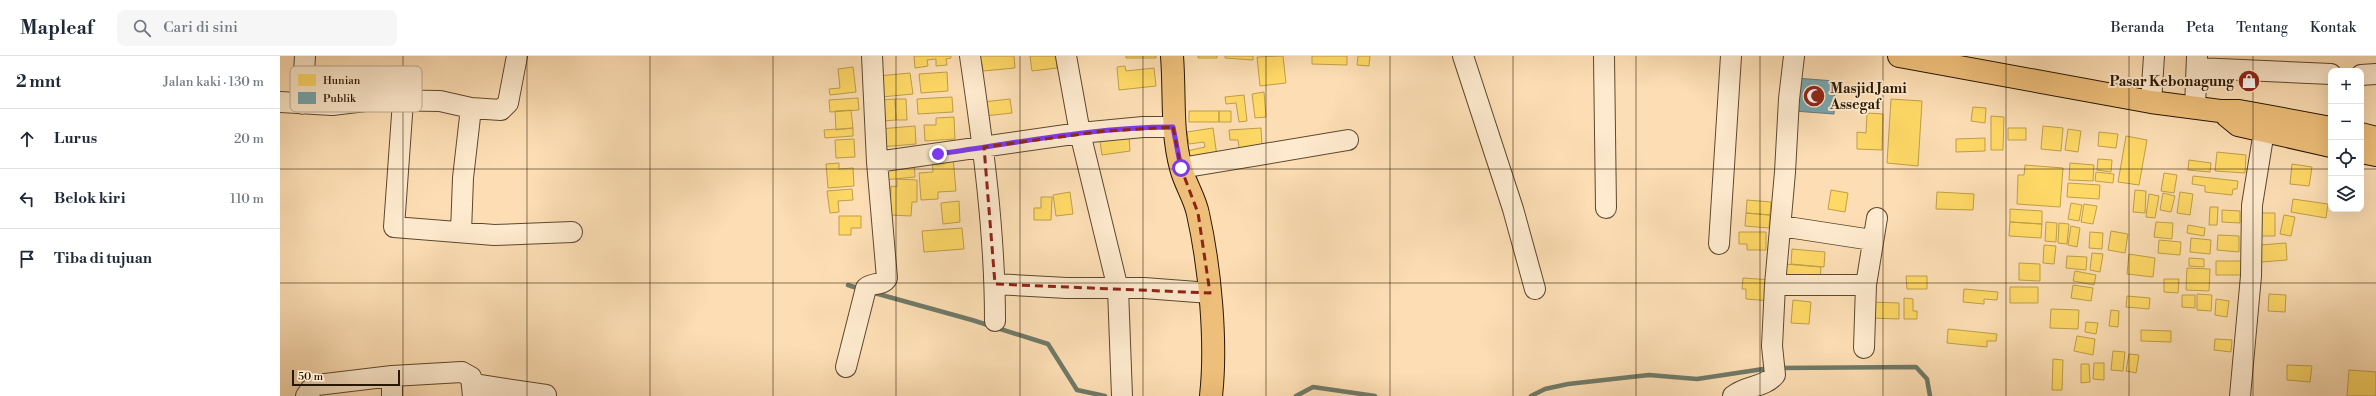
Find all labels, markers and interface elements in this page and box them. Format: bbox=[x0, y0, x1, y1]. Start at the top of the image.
search box bbox=[117, 10, 397, 46]
text: Mapleaf bbox=[20, 16, 93, 40]
icon: search bbox=[131, 17, 153, 39]
text: Cari di sini bbox=[163, 18, 238, 37]
text: Beranda bbox=[2111, 19, 2164, 37]
text: Peta bbox=[2186, 19, 2214, 37]
text: Tentang bbox=[2236, 19, 2288, 37]
text: Kontak bbox=[2310, 19, 2356, 37]
legend bbox=[290, 66, 422, 112]
shop icon: Pasar Kebonagung bbox=[2236, 68, 2262, 94]
map controls bbox=[2328, 68, 2364, 212]
button: + bbox=[2328, 68, 2364, 104]
text: 2 mnt bbox=[16, 71, 61, 93]
place label: Pasar Kebonagung bbox=[2109, 73, 2235, 91]
text: Jalan kaki · 130 m bbox=[163, 74, 264, 90]
text: Hunian bbox=[323, 74, 361, 88]
place label: Masjid Jami Assegaf bbox=[1829, 80, 1907, 114]
mosque icon: Masjid Jami Assegaf bbox=[1801, 83, 1827, 109]
text: Publik bbox=[323, 92, 357, 106]
button: − bbox=[2328, 104, 2364, 140]
icon: ahead bbox=[16, 128, 38, 150]
text: Lurus bbox=[54, 129, 97, 148]
text: 20 m bbox=[234, 131, 264, 147]
button: locate bbox=[2328, 140, 2364, 176]
route end bbox=[929, 145, 947, 163]
route start bbox=[1172, 159, 1190, 177]
button: layers bbox=[2328, 176, 2364, 212]
icon: left bbox=[16, 188, 38, 210]
text: Belok kiri bbox=[54, 189, 125, 208]
text: 110 m bbox=[230, 191, 264, 207]
icon: arrive bbox=[16, 248, 38, 270]
text: Tiba di tujuan bbox=[54, 249, 152, 268]
scale bar bbox=[292, 368, 400, 387]
text: 50 m bbox=[298, 370, 323, 384]

